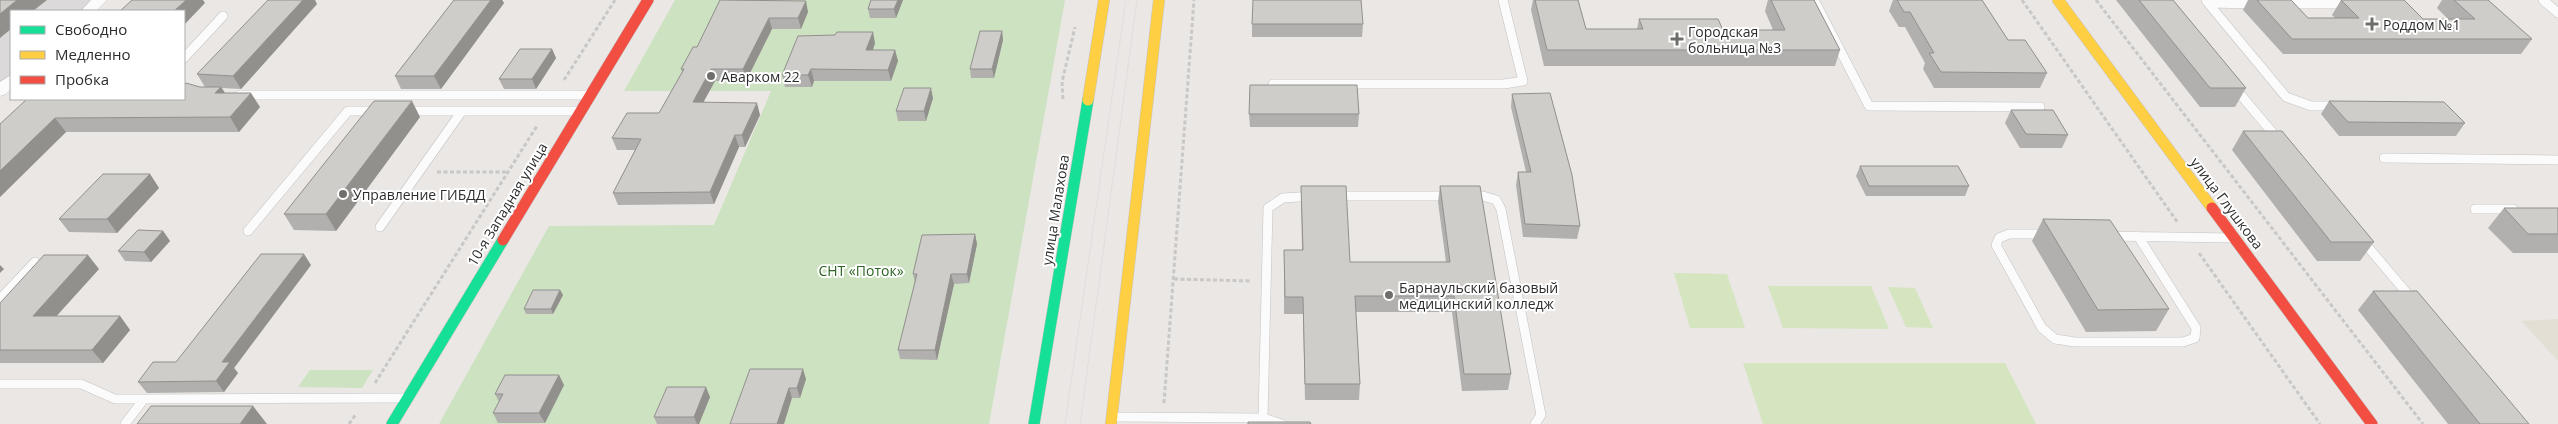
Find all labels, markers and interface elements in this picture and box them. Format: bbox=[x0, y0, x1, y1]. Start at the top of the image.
legend bbox=[10, 10, 185, 100]
place label: Роддом №1 bbox=[2383, 15, 2461, 34]
marker: Роддом №1 bbox=[2365, 17, 2379, 31]
text: Свободно bbox=[55, 19, 127, 39]
place label: Городская больница №3 bbox=[1688, 22, 1781, 57]
marker: Городская больница №3 bbox=[1670, 32, 1684, 46]
text: Медленно bbox=[55, 44, 131, 64]
place label: Аварком 22 bbox=[721, 67, 800, 86]
text: Пробка bbox=[55, 69, 109, 89]
marker: Аварком 22 bbox=[705, 70, 717, 82]
street label: 10-я Западная улица bbox=[463, 139, 551, 269]
street label: улица Малахова bbox=[1037, 153, 1073, 267]
street label: улица Глушкова bbox=[2186, 153, 2268, 253]
place label: Управление ГИБДД bbox=[353, 185, 486, 204]
marker: Управление ГИБДД bbox=[337, 188, 349, 200]
park label: СНТ «Поток» bbox=[818, 261, 904, 280]
place label: Барнаульский базовый медицинский колледж bbox=[1399, 278, 1558, 313]
marker: Барнаульский базовый медицинский колледж bbox=[1383, 289, 1395, 301]

